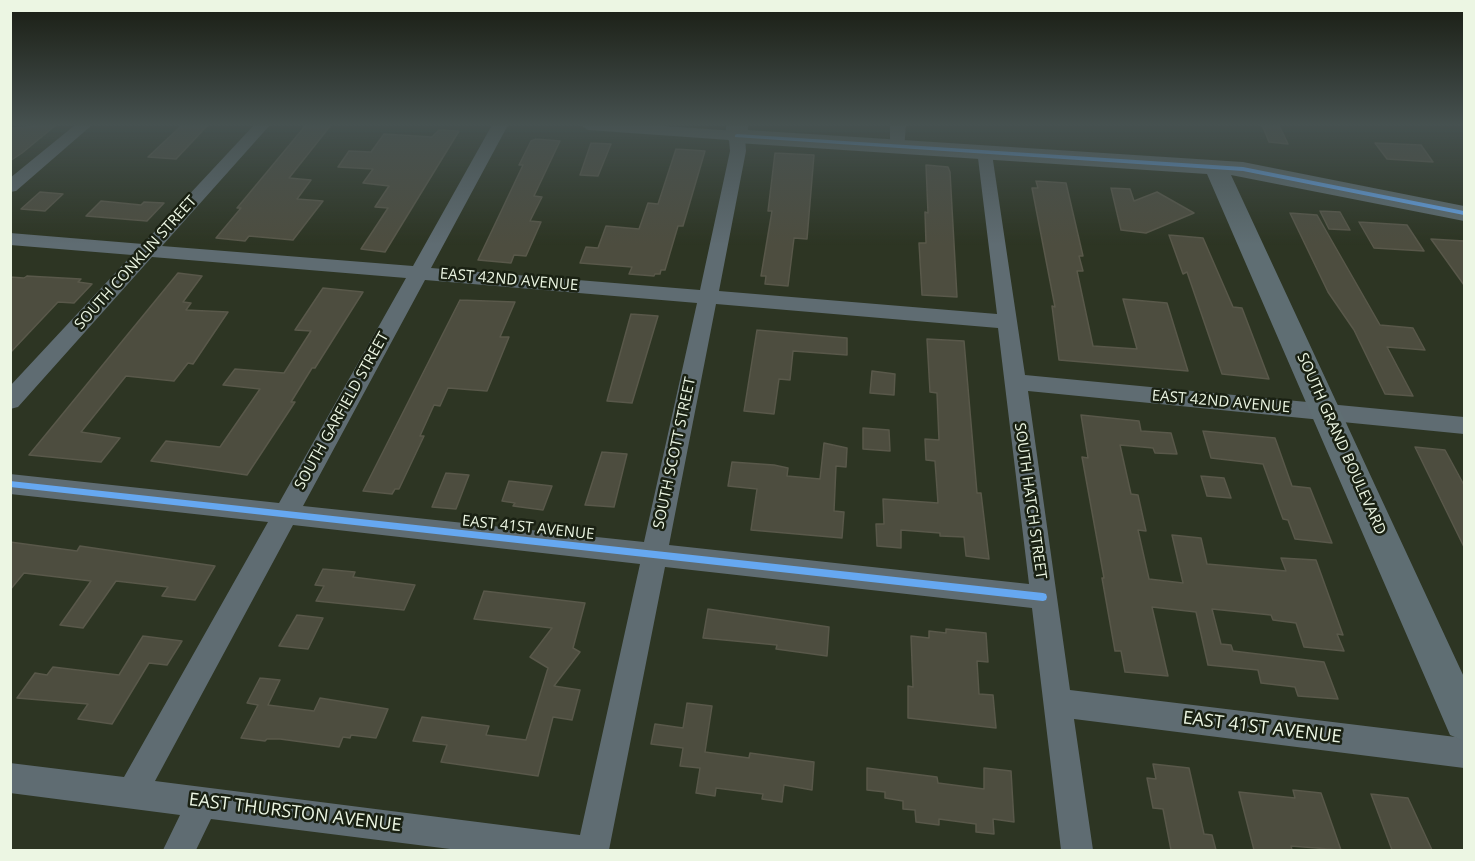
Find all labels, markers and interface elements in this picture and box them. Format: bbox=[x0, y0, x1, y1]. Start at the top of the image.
street label: SOUTH CONKLIN STREET bbox=[71, 193, 201, 333]
street label: EAST 42ND AVENUE bbox=[439, 265, 579, 295]
street label: SOUTH GARFIELD STREET bbox=[291, 329, 393, 493]
street label: SOUTH GRAND BOULEVARD bbox=[1293, 350, 1389, 538]
street label: SOUTH SCOTT STREET bbox=[650, 376, 700, 530]
street label: EAST 42ND AVENUE bbox=[1151, 387, 1291, 417]
street label: SOUTH HATCH STREET bbox=[1010, 422, 1050, 580]
street label: EAST 41ST AVENUE bbox=[461, 512, 595, 544]
street label: EAST 41ST AVENUE bbox=[1181, 708, 1343, 748]
street label: EAST THURSTON AVENUE bbox=[187, 789, 403, 837]

